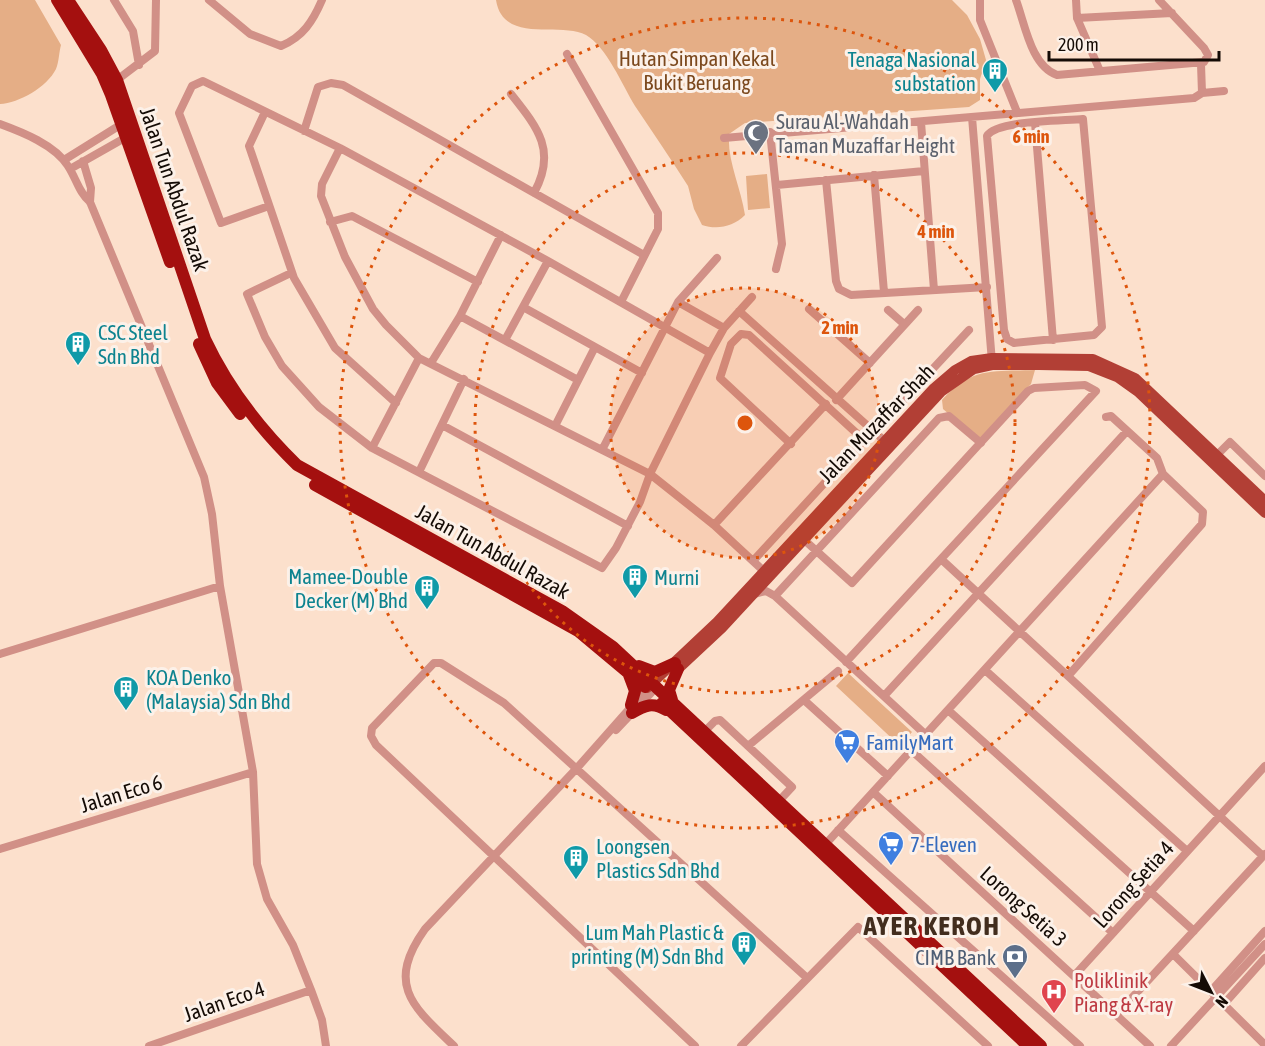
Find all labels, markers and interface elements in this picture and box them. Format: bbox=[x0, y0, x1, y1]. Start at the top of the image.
scale bar bbox=[1049, 24, 1218, 62]
text: 200 m bbox=[1058, 34, 1099, 55]
park label: Hutan Simpan Kekal Bukit Beruang bbox=[619, 46, 776, 94]
place label: Tenaga Nasional substation bbox=[848, 47, 976, 95]
building icon: Tenaga Nasional substation bbox=[980, 56, 1010, 94]
street label: Jalan Tun Abdul Razak bbox=[136, 104, 214, 274]
place label: Surau Al-Wahdah Taman Muzaffar Height bbox=[776, 109, 955, 157]
mosque icon: Surau Al-Wahdah Taman Muzaffar Height bbox=[741, 118, 771, 156]
text: 6 min bbox=[1013, 126, 1050, 147]
text: 4 min bbox=[917, 221, 955, 242]
text: 2 min bbox=[822, 317, 859, 338]
place label: CSC Steel Sdn Bhd bbox=[98, 320, 168, 368]
building icon: CSC Steel Sdn Bhd bbox=[63, 329, 93, 367]
street label: Jalan Muzaffar Shah bbox=[813, 359, 939, 487]
centre of rings bbox=[735, 413, 755, 433]
street label: Jalan Tun Abdul Razak bbox=[412, 499, 574, 603]
building icon: Murni bbox=[620, 562, 650, 600]
place label: Mamee-Double Decker (M) Bhd bbox=[288, 564, 408, 612]
place label: Murni bbox=[654, 565, 699, 589]
building icon: Mamee-Double Decker (M) Bhd bbox=[412, 573, 442, 611]
place label: KOA Denko (Malaysia) Sdn Bhd bbox=[146, 665, 291, 713]
building icon: KOA Denko (Malaysia) Sdn Bhd bbox=[111, 674, 141, 712]
supermarket icon: FamilyMart bbox=[832, 727, 862, 765]
place label: FamilyMart bbox=[866, 730, 954, 754]
street label: Jalan Eco 6 bbox=[77, 769, 165, 817]
supermarket icon: 7-Eleven bbox=[876, 829, 906, 867]
place label: 7-Eleven bbox=[910, 832, 977, 856]
place label: Loongsen Plastics Sdn Bhd bbox=[596, 834, 720, 882]
street label: Lorong Setia 4 bbox=[1088, 836, 1178, 932]
building icon: Loongsen Plastics Sdn Bhd bbox=[561, 843, 591, 881]
street label: Lorong Setia 3 bbox=[976, 861, 1072, 951]
district label: AYER KEROH bbox=[862, 910, 1001, 941]
place label: Lum Mah Plastic & printing (M) Sdn Bhd bbox=[571, 920, 724, 968]
building icon: Lum Mah Plastic & printing (M) Sdn Bhd bbox=[729, 929, 759, 967]
bank icon: CIMB Bank bbox=[1000, 942, 1030, 980]
place label: CIMB Bank bbox=[915, 945, 996, 969]
north arrow bbox=[1181, 962, 1241, 1022]
place label: Poliklinik Piang & X-ray bbox=[1074, 968, 1174, 1016]
street label: Jalan Eco 4 bbox=[180, 976, 268, 1026]
hospital icon: Poliklinik Piang & X-ray bbox=[1039, 977, 1069, 1015]
text: N bbox=[1212, 993, 1232, 1012]

